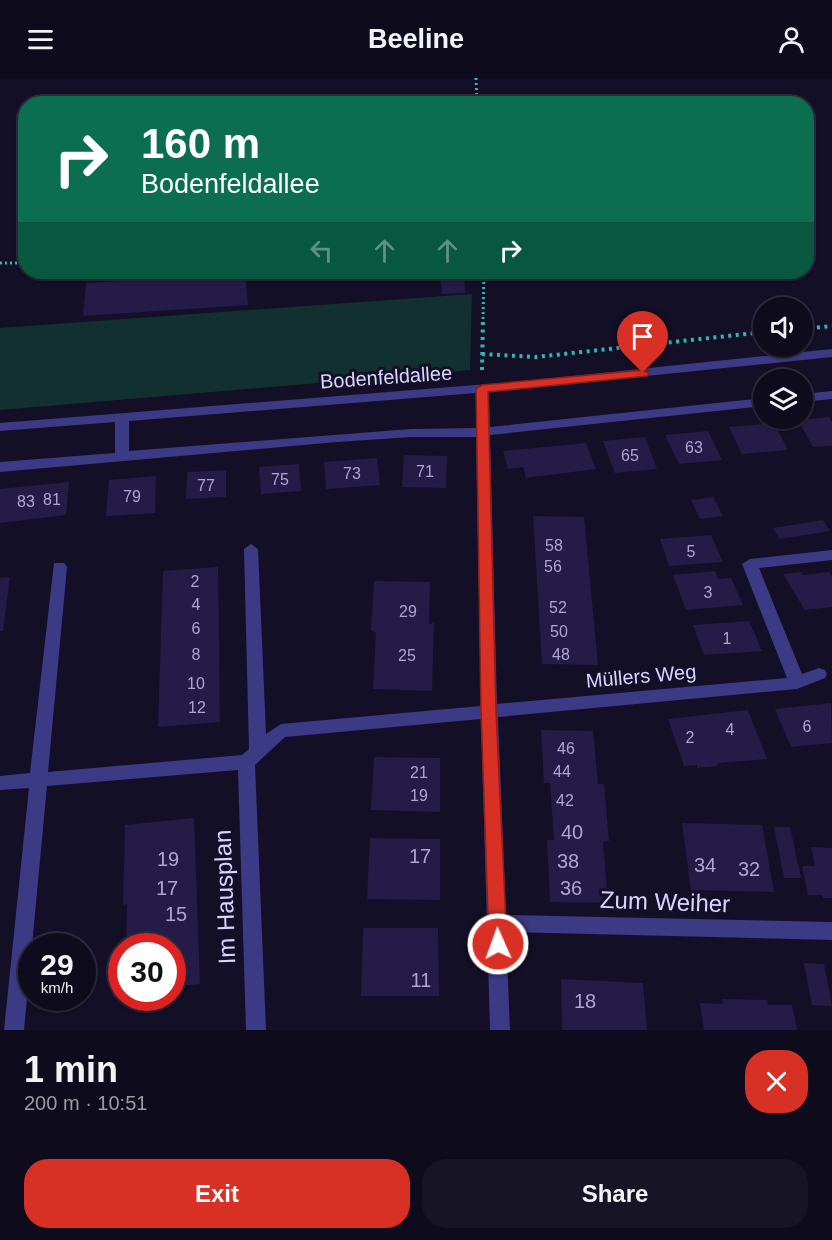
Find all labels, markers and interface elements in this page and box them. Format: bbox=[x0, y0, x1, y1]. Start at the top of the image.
icon: menu bbox=[24, 23, 57, 56]
icon: person bbox=[775, 23, 808, 56]
text: Beeline bbox=[368, 24, 464, 54]
icon: right bbox=[42, 120, 120, 198]
text: 160 m bbox=[141, 120, 260, 167]
text: Bodenfeldallee bbox=[141, 169, 320, 199]
icon: left bbox=[305, 234, 338, 267]
icon: ahead bbox=[368, 234, 401, 267]
icon: ahead bbox=[431, 234, 464, 267]
icon: right bbox=[494, 234, 527, 267]
map controls bbox=[753, 297, 813, 429]
button: sound bbox=[753, 297, 813, 357]
pin bbox=[617, 311, 668, 373]
icon: arrive bbox=[626, 320, 659, 353]
street label: Bodenfeldallee bbox=[319, 361, 453, 393]
button: layers bbox=[753, 369, 813, 429]
house number: 63 bbox=[685, 439, 703, 456]
house number: 65 bbox=[621, 447, 639, 464]
house number: 71 bbox=[416, 463, 434, 480]
house number: 73 bbox=[343, 465, 361, 482]
house number: 75 bbox=[271, 471, 289, 488]
house number: 77 bbox=[197, 477, 215, 494]
house number: 79 bbox=[123, 488, 141, 505]
house number: 81 bbox=[43, 491, 61, 508]
house number: 83 bbox=[17, 493, 35, 510]
house number: 58 bbox=[545, 537, 563, 554]
house number: 5 bbox=[687, 543, 696, 560]
house number: 56 bbox=[544, 558, 562, 575]
house number: 2 bbox=[191, 573, 200, 590]
house number: 3 bbox=[704, 584, 713, 601]
house number: 4 bbox=[192, 596, 201, 613]
house number: 52 bbox=[549, 599, 567, 616]
house number: 29 bbox=[399, 603, 417, 620]
house number: 6 bbox=[192, 620, 201, 637]
house number: 50 bbox=[550, 623, 568, 640]
house number: 1 bbox=[723, 630, 732, 647]
house number: 8 bbox=[192, 646, 201, 663]
house number: 48 bbox=[552, 646, 570, 663]
house number: 25 bbox=[398, 647, 416, 664]
street label: Müllers Weg bbox=[585, 660, 697, 692]
house number: 10 bbox=[187, 675, 205, 692]
house number: 12 bbox=[188, 699, 206, 716]
house number: 6 bbox=[803, 718, 812, 735]
house number: 4 bbox=[726, 721, 735, 738]
house number: 2 bbox=[686, 729, 695, 746]
house number: 46 bbox=[557, 740, 575, 757]
house number: 44 bbox=[553, 763, 571, 780]
house number: 21 bbox=[410, 764, 428, 781]
house number: 19 bbox=[410, 787, 428, 804]
house number: 42 bbox=[556, 792, 574, 809]
house number: 40 bbox=[561, 821, 583, 843]
street label: Im Hausplan bbox=[209, 829, 240, 965]
house number: 17 bbox=[409, 845, 431, 867]
house number: 19 bbox=[157, 848, 179, 870]
house number: 38 bbox=[557, 850, 579, 872]
house number: 34 bbox=[694, 854, 716, 876]
house number: 32 bbox=[738, 858, 760, 880]
house number: 17 bbox=[156, 877, 178, 899]
house number: 36 bbox=[560, 877, 582, 899]
street label: Zum Weiher bbox=[599, 886, 731, 917]
house number: 15 bbox=[165, 903, 187, 925]
position arrow bbox=[466, 912, 530, 976]
speed limit sign: 30 bbox=[108, 933, 186, 1011]
text: 29 bbox=[40, 948, 74, 981]
house number: 11 bbox=[411, 969, 431, 991]
text: km/h bbox=[41, 979, 73, 996]
house number: 18 bbox=[574, 990, 596, 1012]
text: 1 min bbox=[24, 1049, 118, 1090]
button: close bbox=[745, 1050, 808, 1113]
text: 200 m · 10:51 bbox=[24, 1092, 147, 1114]
button: Exit bbox=[24, 1159, 410, 1228]
button: Share bbox=[422, 1159, 808, 1228]

